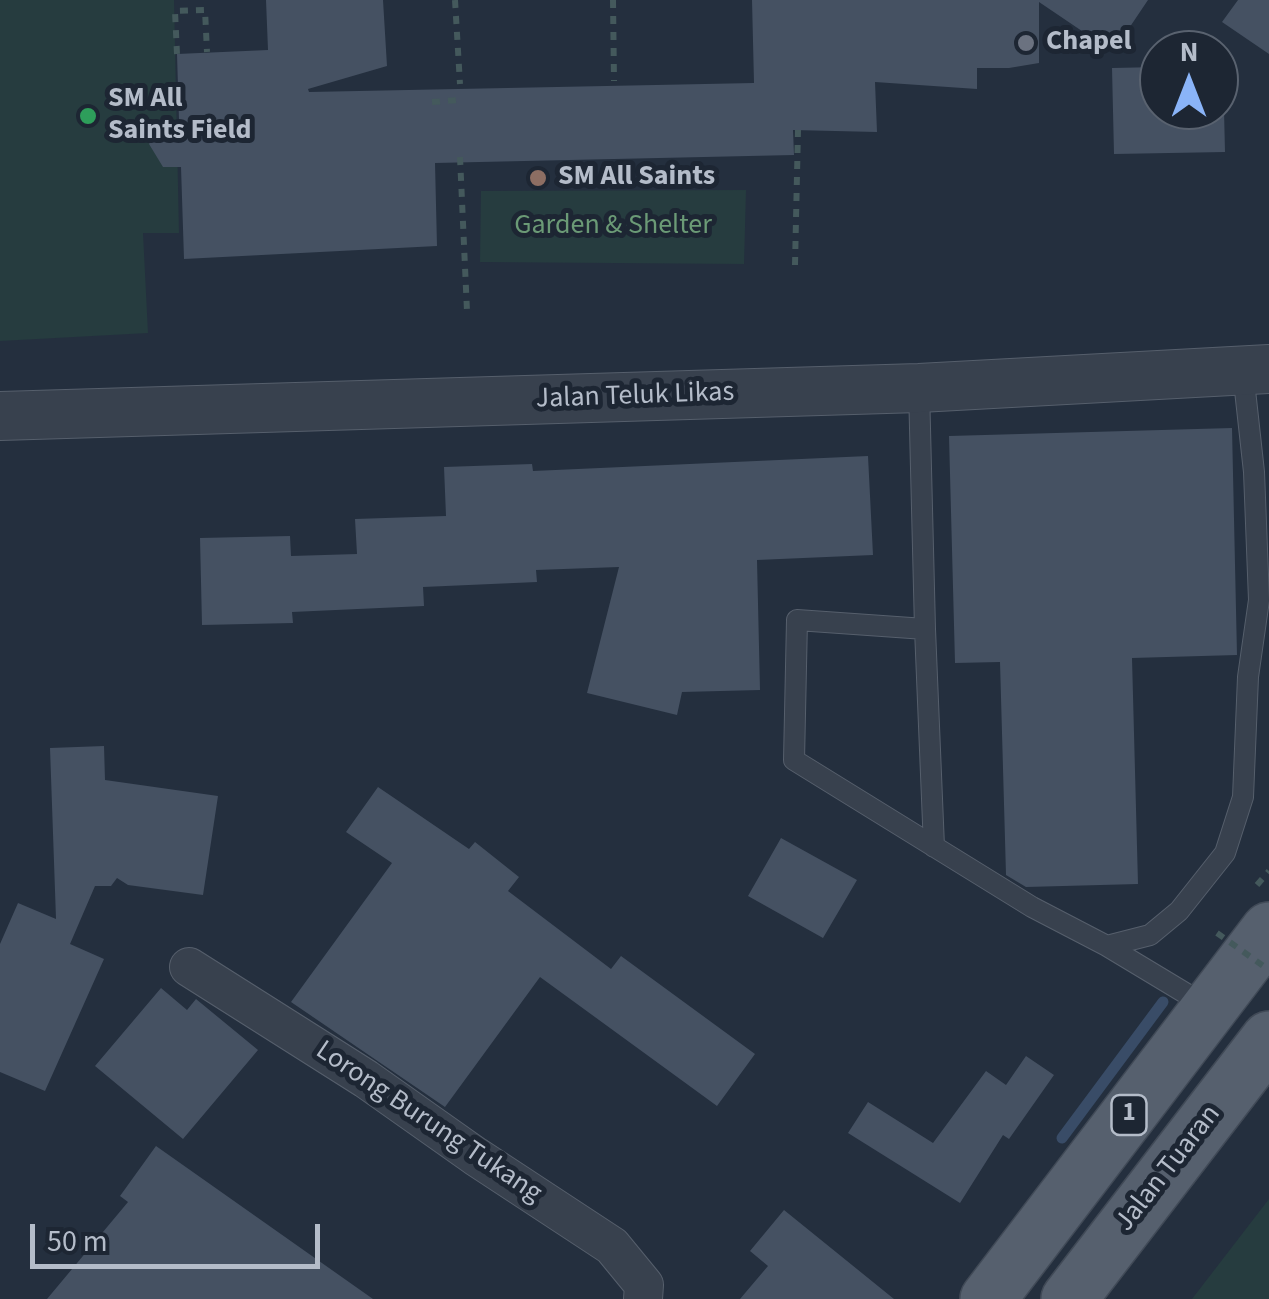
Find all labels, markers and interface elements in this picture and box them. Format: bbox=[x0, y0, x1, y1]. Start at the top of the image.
place label: Chapel bbox=[1046, 26, 1132, 60]
north arrow bbox=[1139, 30, 1239, 130]
marker: Chapel bbox=[1015, 32, 1037, 54]
text: N bbox=[1180, 32, 1198, 72]
place label: SM All Saints Field bbox=[108, 83, 251, 149]
marker: SM All Saints Field bbox=[77, 105, 99, 127]
place label: SM All Saints bbox=[558, 161, 715, 195]
marker: SM All Saints bbox=[527, 167, 549, 189]
park label: Garden & Shelter bbox=[514, 210, 712, 244]
street label: Jalan Teluk Likas bbox=[535, 377, 735, 417]
street label: Lorong Burung Tukang bbox=[308, 1035, 548, 1211]
road number: 1 bbox=[1112, 1095, 1146, 1135]
street label: Jalan Tuaran bbox=[1109, 1099, 1229, 1239]
scale bar bbox=[35, 1204, 325, 1266]
text: 50 m bbox=[47, 1220, 108, 1263]

